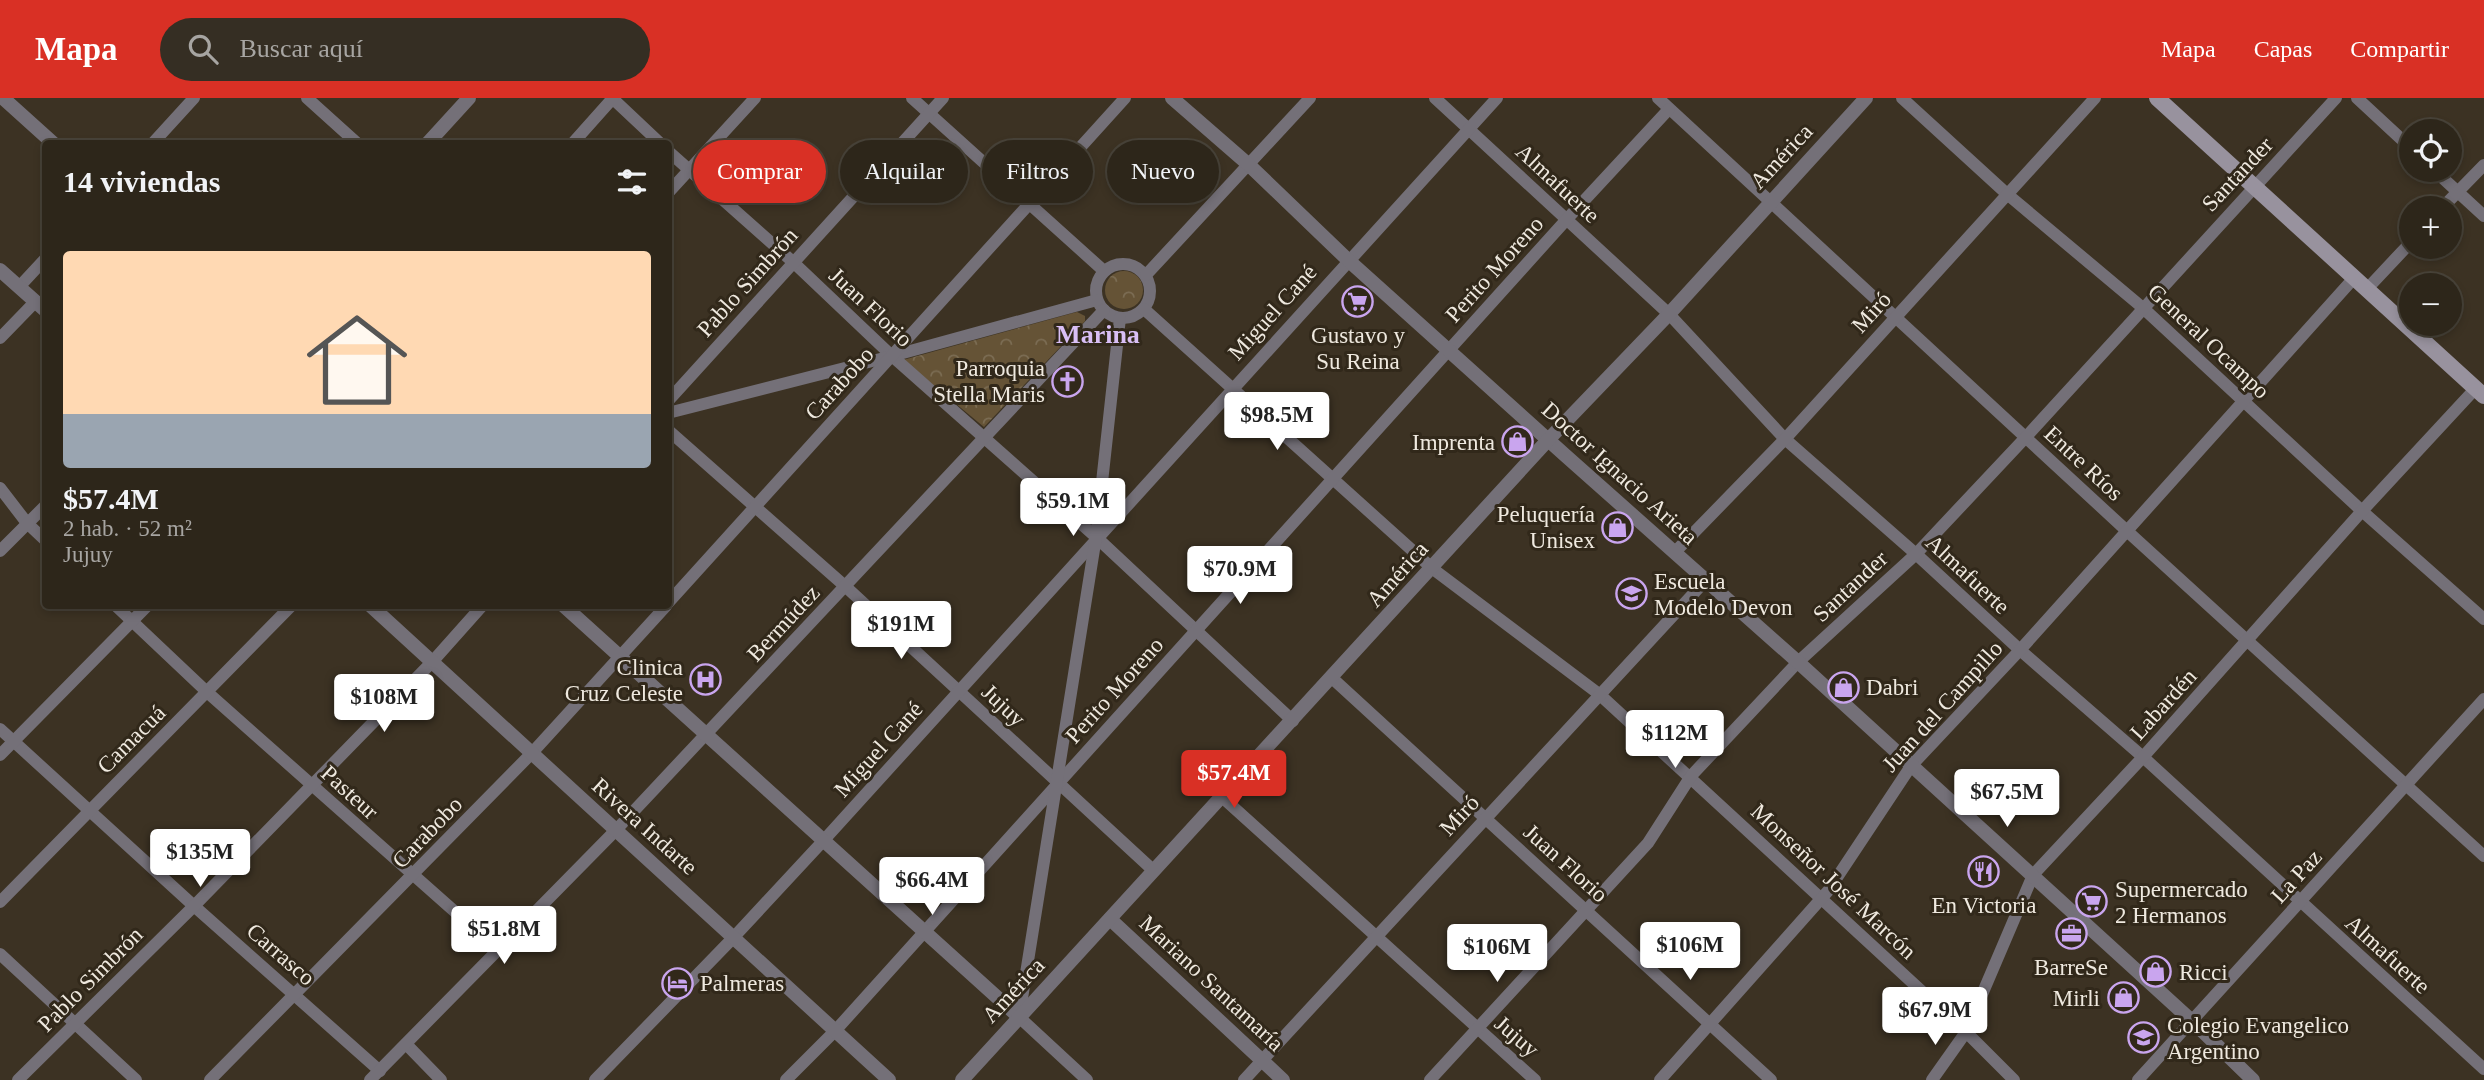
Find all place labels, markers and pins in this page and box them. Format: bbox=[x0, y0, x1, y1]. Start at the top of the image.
supermarket icon: Gustavo y Su Reina bbox=[1341, 284, 1375, 318]
place label: Gustavo y Su Reina bbox=[1311, 323, 1405, 374]
place label: Parroquia Stella Maris bbox=[933, 356, 1045, 407]
church icon: Parroquia Stella Maris bbox=[1051, 364, 1085, 398]
pin: $98.5M bbox=[1220, 392, 1334, 452]
shop icon: Imprenta bbox=[1501, 425, 1535, 459]
place label: Imprenta bbox=[1412, 430, 1495, 455]
pin: $59.1M bbox=[1016, 478, 1130, 538]
place label: Peluquería Unisex bbox=[1497, 502, 1595, 553]
shop icon: Peluquería Unisex bbox=[1601, 510, 1635, 544]
pin: $70.9M bbox=[1183, 546, 1297, 606]
place label: Escuela Modelo Devon bbox=[1654, 569, 1793, 620]
school or university icon: Escuela Modelo Devon bbox=[1614, 577, 1648, 611]
pin: $191M bbox=[852, 602, 950, 661]
place label: Clinica Cruz Celeste bbox=[565, 655, 683, 706]
hospital icon: Clinica Cruz Celeste bbox=[689, 663, 723, 697]
shop icon: Dabri bbox=[1826, 670, 1860, 704]
pin: $108M bbox=[335, 674, 433, 734]
place label: Dabri bbox=[1866, 675, 1918, 700]
pin: $112M bbox=[1626, 710, 1724, 770]
pin: $57.4M bbox=[1177, 750, 1291, 810]
pin: $67.5M bbox=[1950, 770, 2064, 829]
pin: $135M bbox=[151, 830, 249, 889]
restaurant icon: En Victoria bbox=[1967, 854, 2001, 888]
pin: $66.4M bbox=[875, 858, 989, 917]
place label: Supermercado 2 Hermanos bbox=[2115, 877, 2248, 928]
supermarket icon: Supermercado 2 Hermanos bbox=[2075, 885, 2109, 919]
place label: En Victoria bbox=[1932, 893, 2036, 918]
pin: $51.8M bbox=[447, 906, 561, 966]
office icon: BarreSe bbox=[2054, 916, 2088, 950]
pin: $106M bbox=[1641, 922, 1739, 982]
pin: $106M bbox=[1448, 924, 1546, 984]
place label: BarreSe bbox=[2034, 955, 2108, 980]
shop icon: Ricci bbox=[2139, 955, 2173, 989]
place label: Ricci bbox=[2179, 960, 2228, 985]
hotel icon: Palmeras bbox=[660, 966, 694, 1000]
place label: Palmeras bbox=[700, 971, 784, 996]
shop icon: Mirli bbox=[2106, 981, 2140, 1015]
place label: Mirli bbox=[2053, 986, 2100, 1011]
pin: $67.9M bbox=[1878, 988, 1992, 1047]
place label: Colegio Evangelico Argentino bbox=[2167, 1013, 2349, 1064]
school or university icon: Colegio Evangelico Argentino bbox=[2127, 1021, 2161, 1055]

